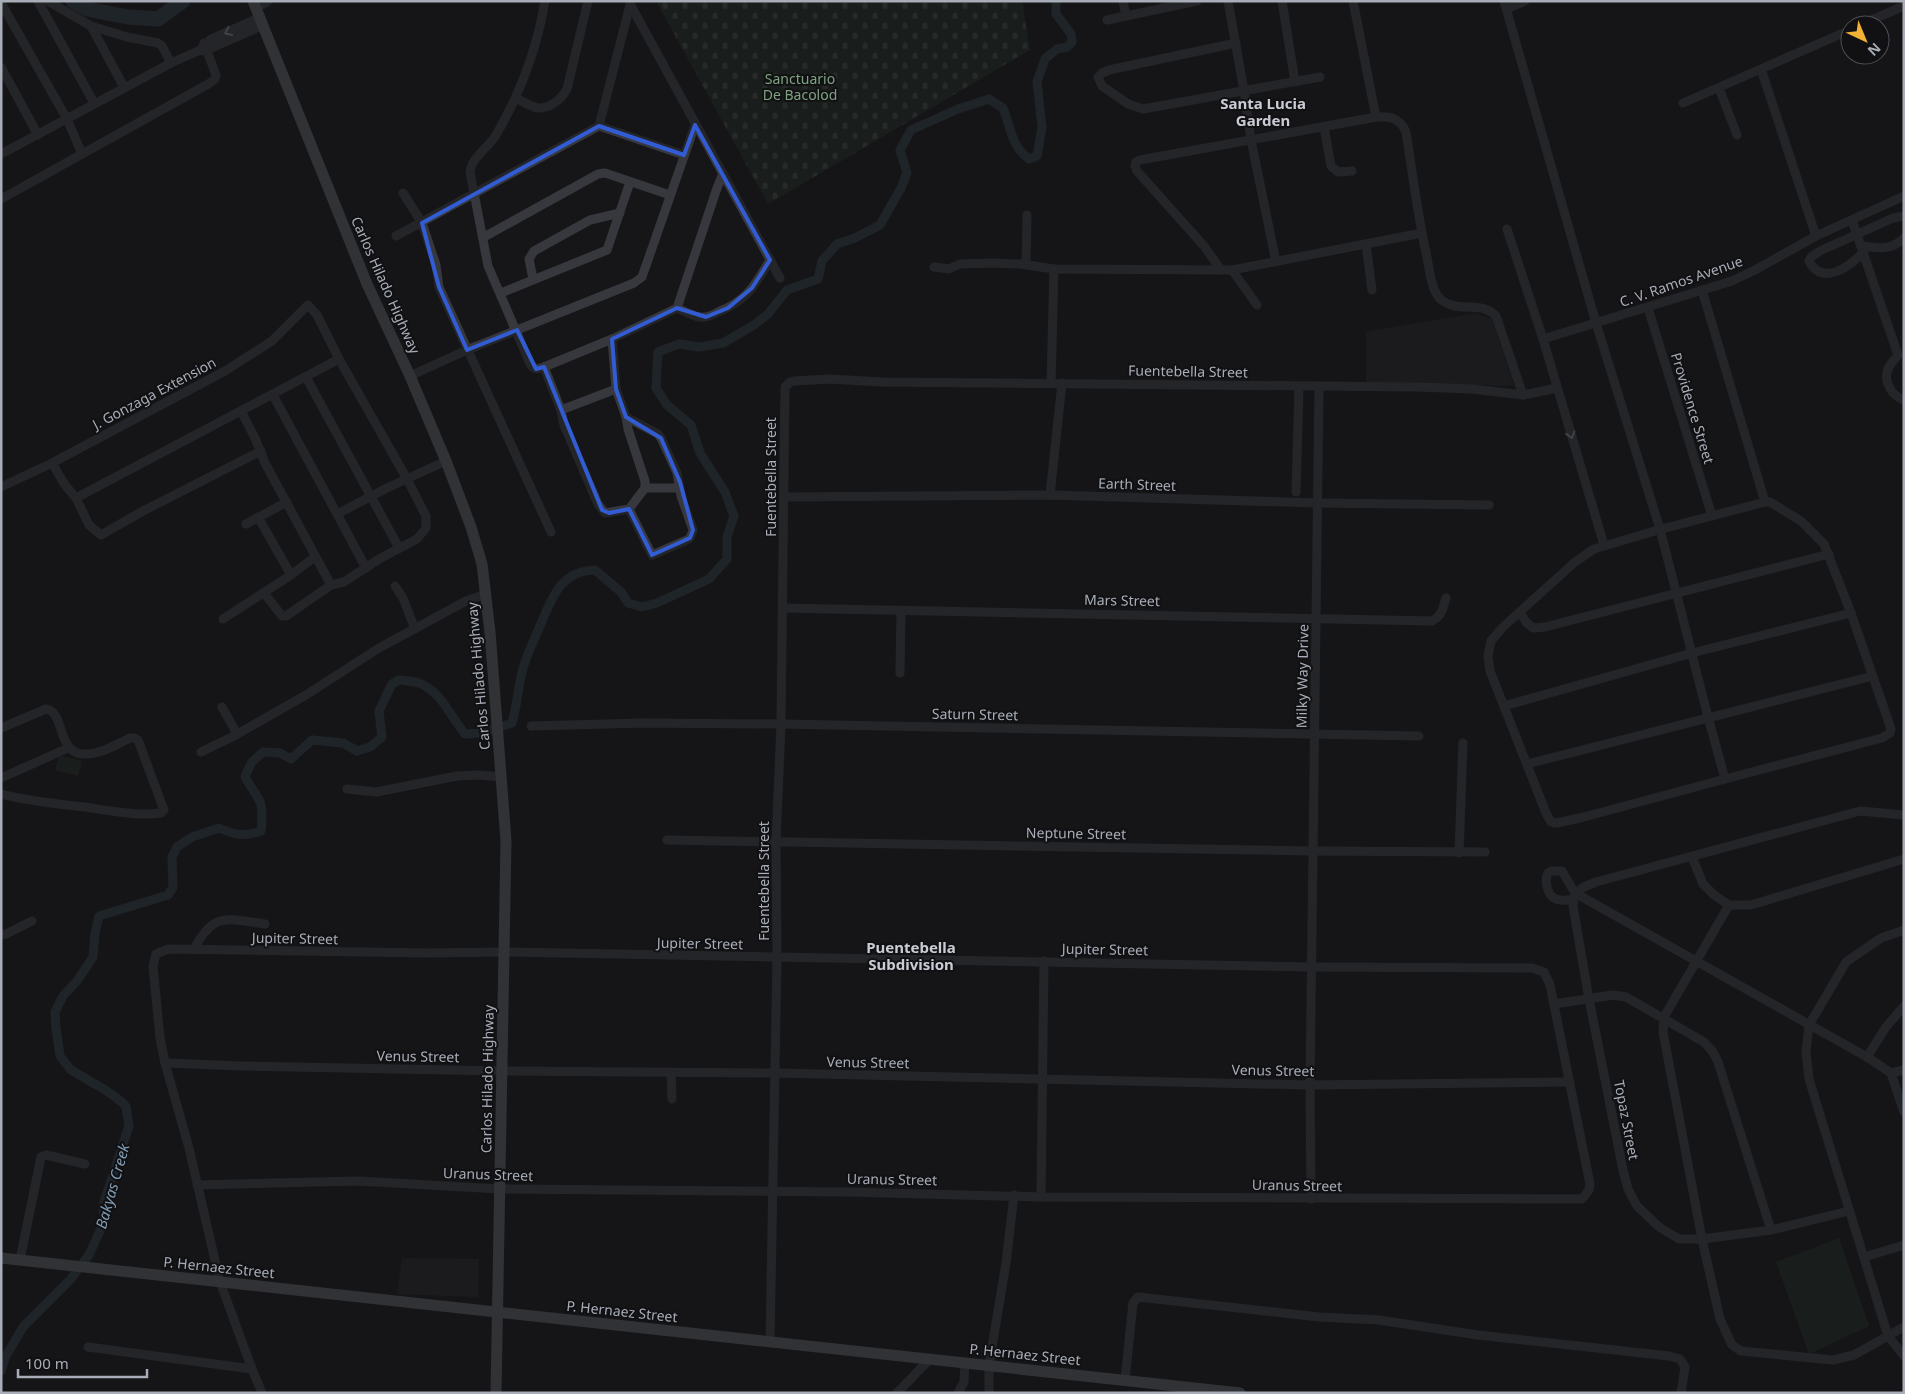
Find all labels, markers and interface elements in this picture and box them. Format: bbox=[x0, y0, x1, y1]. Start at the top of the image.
north arrow bbox=[1840, 15, 1890, 65]
one-way arrow bbox=[224, 25, 233, 36]
text: N bbox=[1864, 39, 1885, 61]
park label: Sanctuario De Bacolod bbox=[763, 69, 837, 104]
district label: Santa Lucia Garden bbox=[1220, 93, 1306, 130]
street label: Carlos Hilado Highway bbox=[347, 213, 425, 357]
street label: C. V. Ramos Avenue bbox=[1617, 251, 1745, 311]
street label: Providence Street bbox=[1667, 350, 1719, 466]
street label: J. Gonzaga Extension bbox=[87, 352, 219, 435]
street label: Fuentebella Street bbox=[1128, 360, 1248, 382]
street label: Fuentebella Street bbox=[761, 417, 780, 537]
one-way arrow bbox=[1565, 430, 1575, 438]
street label: Earth Street bbox=[1098, 473, 1176, 495]
street label: Mars Street bbox=[1084, 590, 1160, 610]
street label: Carlos Hilado Highway bbox=[462, 600, 494, 751]
street label: Milky Way Drive bbox=[1292, 624, 1312, 728]
street label: Saturn Street bbox=[932, 704, 1018, 724]
street label: Fuentebella Street bbox=[754, 821, 773, 941]
street label: Neptune Street bbox=[1026, 823, 1126, 843]
street label: Jupiter Street bbox=[250, 928, 338, 948]
street label: Jupiter Street bbox=[655, 933, 743, 953]
district label: Puentebella Subdivision bbox=[866, 937, 956, 974]
street label: Jupiter Street bbox=[1060, 939, 1148, 959]
street label: Carlos Hilado Highway bbox=[476, 1004, 498, 1153]
street label: Venus Street bbox=[376, 1046, 460, 1066]
street label: Venus Street bbox=[826, 1052, 910, 1072]
street label: Venus Street bbox=[1231, 1060, 1315, 1080]
street label: Topaz Street bbox=[1610, 1078, 1644, 1162]
water label: Bakyas Creek bbox=[90, 1141, 134, 1231]
street label: Uranus Street bbox=[443, 1163, 533, 1185]
street label: Uranus Street bbox=[847, 1169, 937, 1189]
street label: Uranus Street bbox=[1252, 1175, 1342, 1195]
street label: P. Hernaez Street bbox=[162, 1252, 276, 1282]
street label: P. Hernaez Street bbox=[565, 1296, 679, 1326]
street label: P. Hernaez Street bbox=[968, 1339, 1082, 1369]
scale bar bbox=[18, 1346, 146, 1378]
text: 100 m bbox=[25, 1353, 69, 1373]

